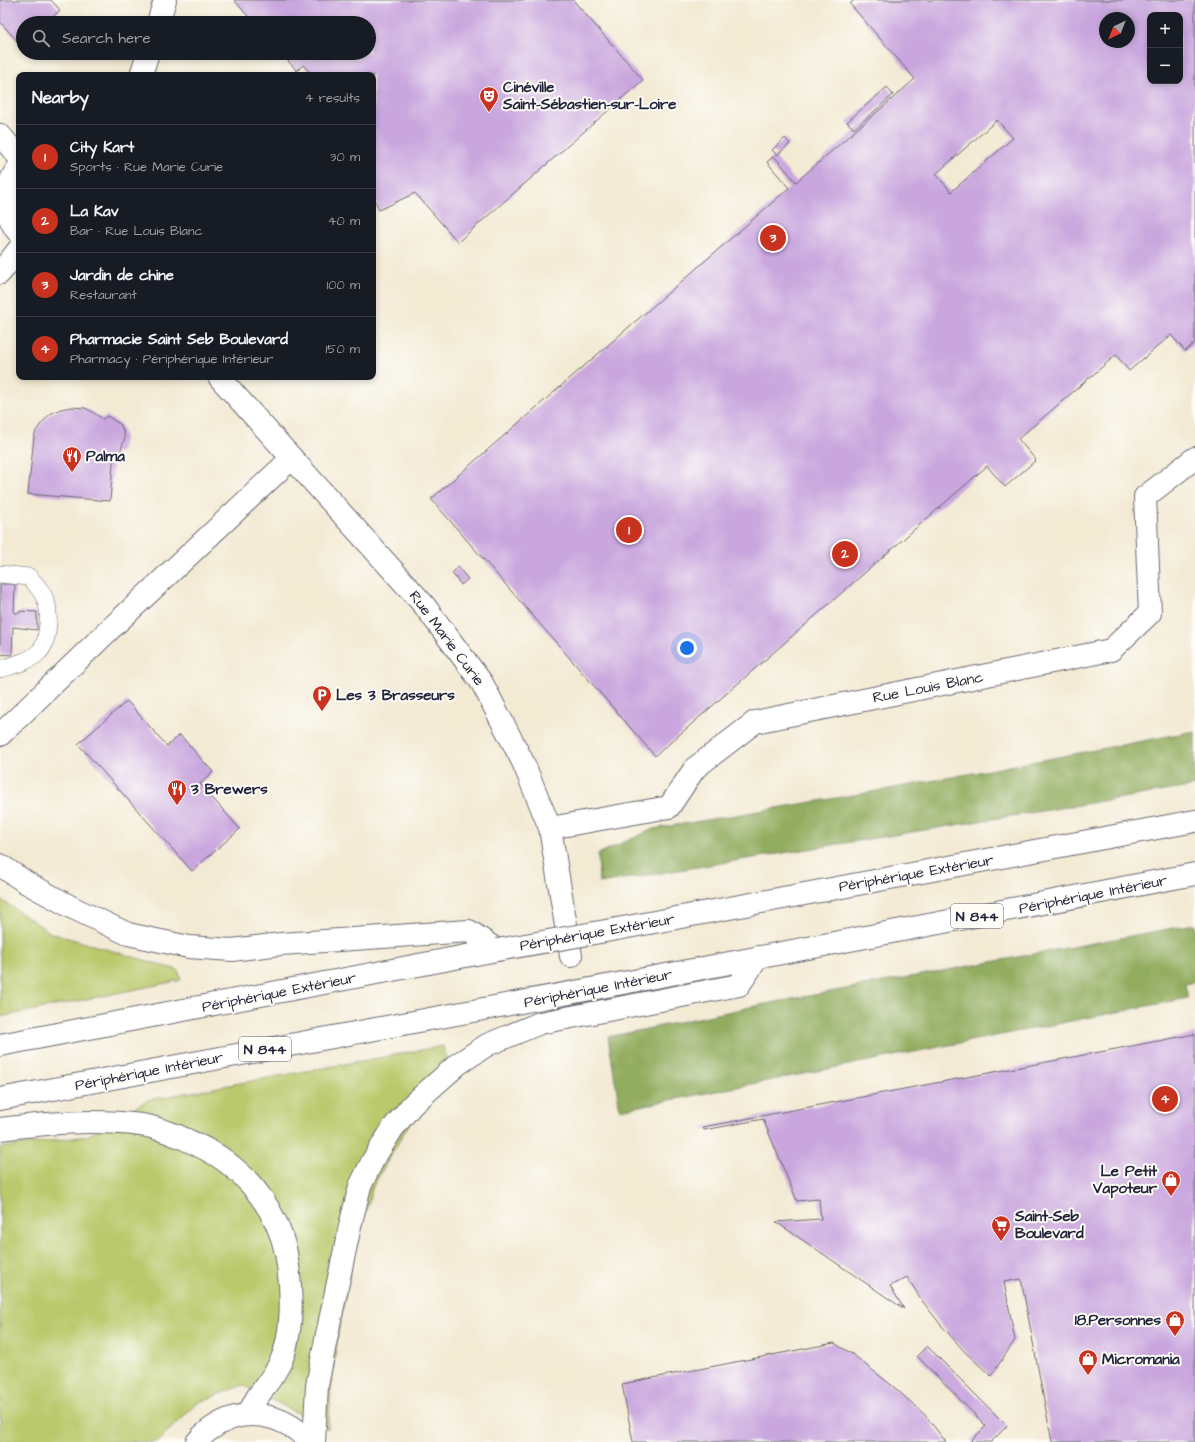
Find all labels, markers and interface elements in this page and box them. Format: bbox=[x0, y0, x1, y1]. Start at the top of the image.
north arrow bbox=[1099, 12, 1135, 48]
map controls bbox=[1147, 12, 1183, 84]
button: + bbox=[1147, 12, 1183, 48]
search box bbox=[16, 16, 376, 60]
icon: search bbox=[30, 27, 52, 49]
text: Search here bbox=[62, 28, 151, 49]
button: − bbox=[1147, 48, 1183, 84]
place label: Cinéville Saint-Sébastien-sur-Loire bbox=[502, 77, 676, 115]
theatre icon: Cinéville Saint-Sébastien-sur-Loire bbox=[478, 85, 500, 113]
text: Nearby bbox=[32, 86, 89, 110]
text: 4 results bbox=[305, 89, 360, 107]
text: City Kart bbox=[70, 137, 134, 158]
text: 1 bbox=[44, 148, 46, 166]
text: 30 m bbox=[330, 148, 360, 166]
text: Sports · Rue Marie Curie bbox=[70, 158, 223, 176]
text: La Kav bbox=[70, 201, 119, 222]
text: 2 bbox=[41, 212, 49, 230]
text: 40 m bbox=[328, 212, 360, 230]
text: Bar · Rue Louis Blanc bbox=[70, 222, 203, 240]
pin: 3 bbox=[760, 223, 786, 253]
text: Jardin de chine bbox=[70, 265, 174, 286]
text: 3 bbox=[42, 276, 48, 294]
text: 100 m bbox=[327, 276, 360, 294]
text: Restaurant bbox=[70, 286, 137, 304]
text: Pharmacie Saint Seb Boulevard bbox=[70, 329, 288, 350]
text: 4 bbox=[41, 340, 49, 358]
text: 150 m bbox=[326, 340, 360, 358]
text: Pharmacy · Périphérique Intérieur bbox=[70, 350, 273, 368]
restaurant icon: Palma bbox=[61, 445, 83, 473]
place label: Palma bbox=[86, 446, 125, 467]
pin: 1 bbox=[616, 515, 642, 545]
pin: 2 bbox=[832, 539, 858, 569]
street label: Rue Marie Curie bbox=[404, 586, 489, 690]
your location bbox=[677, 638, 697, 658]
street label: Rue Louis Blanc bbox=[871, 666, 986, 709]
parking icon: Les 3 Brasseurs bbox=[311, 684, 333, 712]
place label: Les 3 Brasseurs bbox=[336, 685, 455, 706]
restaurant icon: 3 Brewers bbox=[166, 778, 188, 806]
place label: 3 Brewers bbox=[190, 779, 268, 800]
street label: Périphérique Extérieur bbox=[837, 850, 995, 897]
street label: Périphérique Intérieur bbox=[1017, 870, 1169, 919]
road number: N 844 bbox=[951, 904, 1003, 928]
street label: Périphérique Extérieur bbox=[518, 909, 676, 956]
street label: Périphérique Intérieur bbox=[522, 964, 674, 1013]
street label: Périphérique Extérieur bbox=[200, 967, 358, 1018]
road number: N 844 bbox=[239, 1037, 291, 1061]
street label: Périphérique Intérieur bbox=[73, 1047, 225, 1096]
pin: 4 bbox=[1152, 1084, 1178, 1114]
place label: Le Petit Vapoteur bbox=[1092, 1161, 1158, 1199]
shop icon: Le Petit Vapoteur bbox=[1160, 1169, 1182, 1197]
place label: Saint-Seb Boulevard bbox=[1014, 1206, 1084, 1244]
supermarket icon: Saint-Seb Boulevard bbox=[990, 1214, 1012, 1242]
shop icon: 18.Personnes bbox=[1164, 1309, 1186, 1337]
place label: 18.Personnes bbox=[1075, 1310, 1161, 1331]
shop icon: Micromania bbox=[1077, 1348, 1099, 1376]
place label: Micromania bbox=[1102, 1349, 1180, 1370]

